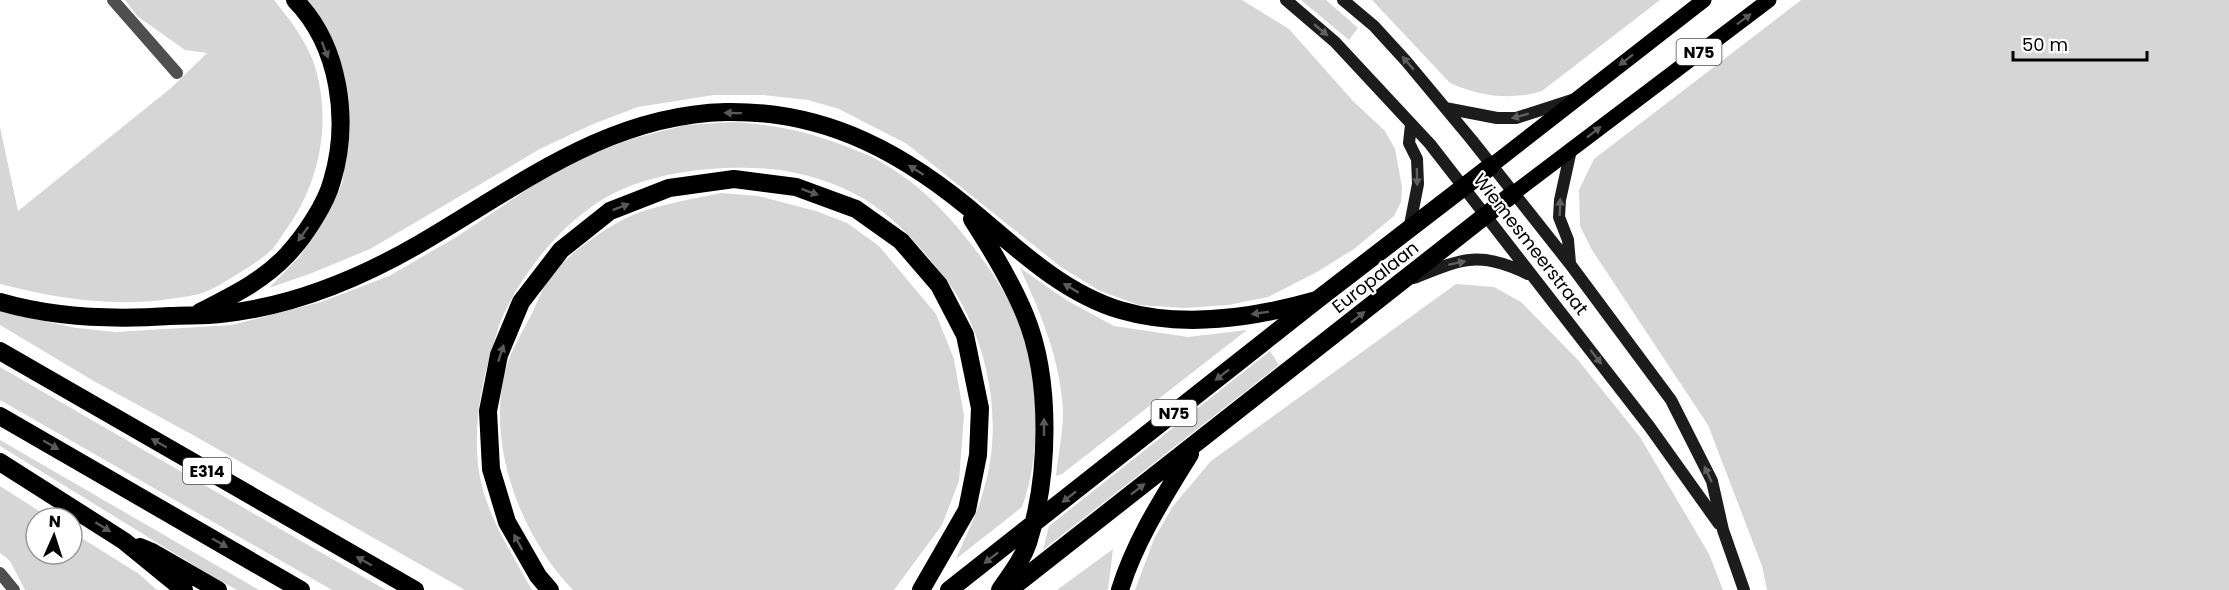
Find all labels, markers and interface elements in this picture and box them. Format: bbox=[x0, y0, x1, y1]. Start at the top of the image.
one-way arrow bbox=[1736, 13, 1751, 25]
one-way arrow bbox=[1313, 23, 1328, 36]
scale bar bbox=[2013, 24, 2146, 62]
text: 50 m bbox=[2022, 32, 2068, 57]
road number: N75 bbox=[1676, 39, 1722, 65]
one-way arrow bbox=[320, 41, 330, 59]
one-way arrow bbox=[1618, 54, 1634, 67]
one-way arrow bbox=[1402, 56, 1415, 71]
one-way arrow bbox=[724, 108, 743, 118]
one-way arrow bbox=[1511, 111, 1529, 121]
one-way arrow bbox=[1586, 125, 1602, 138]
one-way arrow bbox=[908, 165, 924, 176]
one-way arrow bbox=[1412, 167, 1422, 186]
street label: Wiemesmeerstraat bbox=[1468, 168, 1594, 320]
one-way arrow bbox=[801, 188, 819, 197]
one-way arrow bbox=[1555, 198, 1565, 217]
one-way arrow bbox=[612, 202, 630, 211]
one-way arrow bbox=[297, 225, 309, 241]
street label: Europalaan bbox=[1326, 235, 1424, 319]
one-way arrow bbox=[1448, 258, 1467, 267]
one-way arrow bbox=[1063, 282, 1079, 293]
one-way arrow bbox=[1250, 309, 1269, 318]
one-way arrow bbox=[1350, 312, 1365, 324]
one-way arrow bbox=[496, 344, 506, 362]
one-way arrow bbox=[1589, 349, 1601, 364]
one-way arrow bbox=[1214, 369, 1230, 382]
road number: N75 bbox=[1152, 400, 1196, 426]
one-way arrow bbox=[1039, 417, 1049, 436]
one-way arrow bbox=[150, 438, 167, 448]
one-way arrow bbox=[43, 440, 59, 451]
road number: E314 bbox=[183, 458, 231, 484]
one-way arrow bbox=[1704, 465, 1713, 482]
one-way arrow bbox=[1130, 483, 1146, 496]
one-way arrow bbox=[1061, 490, 1077, 503]
north arrow bbox=[24, 506, 84, 566]
text: N bbox=[48, 510, 61, 533]
one-way arrow bbox=[95, 522, 111, 533]
one-way arrow bbox=[513, 533, 523, 550]
one-way arrow bbox=[212, 538, 229, 548]
one-way arrow bbox=[983, 552, 998, 564]
one-way arrow bbox=[355, 556, 372, 566]

